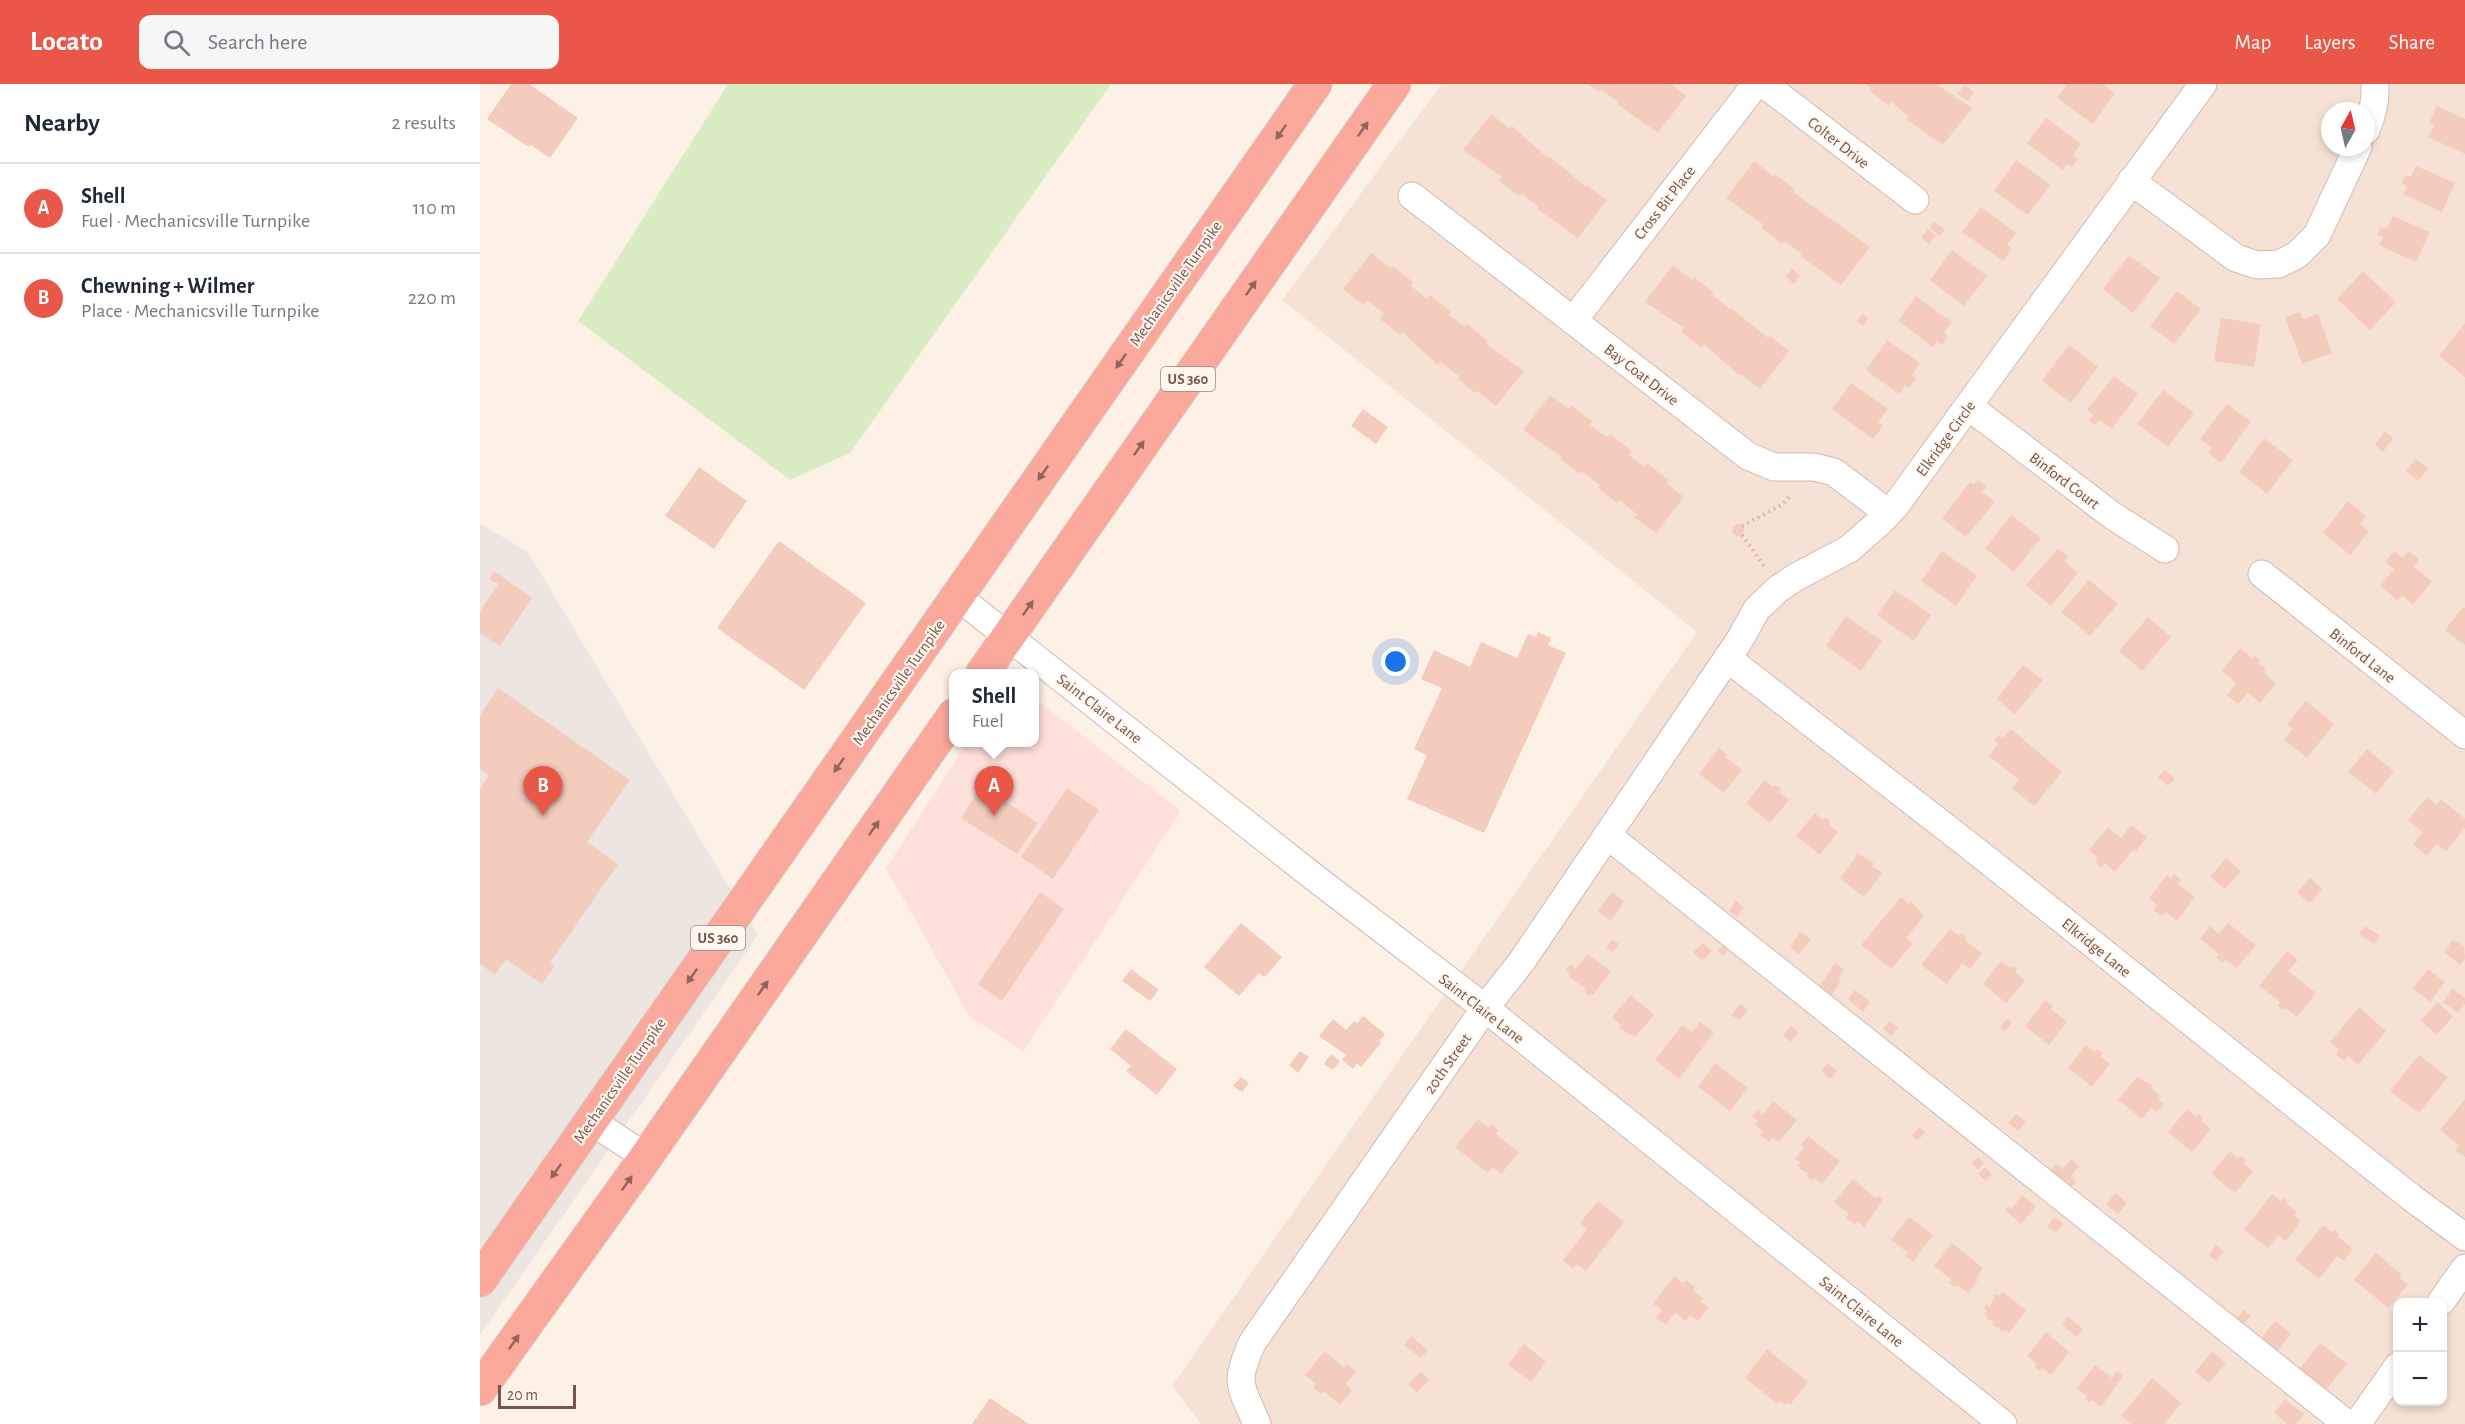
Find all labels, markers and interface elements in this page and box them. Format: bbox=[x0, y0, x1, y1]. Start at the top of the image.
search box bbox=[139, 15, 559, 69]
icon: search bbox=[160, 26, 193, 59]
text: Locato bbox=[30, 28, 103, 56]
text: Search here bbox=[208, 31, 307, 53]
text: Map bbox=[2235, 32, 2271, 53]
text: Layers bbox=[2304, 32, 2355, 53]
text: Share bbox=[2388, 32, 2435, 53]
north arrow bbox=[2321, 102, 2375, 156]
text: Nearby bbox=[24, 110, 100, 136]
text: 2 results bbox=[392, 113, 456, 133]
street label: Colter Drive bbox=[1805, 114, 1872, 172]
one-way arrow bbox=[1357, 121, 1369, 137]
one-way arrow bbox=[1276, 124, 1287, 140]
street label: Cross Bit Place bbox=[1631, 163, 1698, 243]
text: Shell bbox=[81, 185, 125, 207]
text: A bbox=[38, 198, 50, 218]
text: 110 m bbox=[412, 198, 456, 218]
text: Fuel · Mechanicsville Turnpike bbox=[81, 211, 310, 231]
street label: Mechanicsville Turnpike bbox=[1127, 218, 1225, 349]
text: Chewning + Wilmer bbox=[81, 275, 254, 297]
one-way arrow bbox=[1245, 281, 1257, 297]
text: B bbox=[38, 288, 49, 308]
text: 220 m bbox=[408, 288, 456, 308]
text: Place · Mechanicsville Turnpike bbox=[81, 301, 320, 321]
street label: Bay Coat Drive bbox=[1601, 341, 1682, 409]
one-way arrow bbox=[1115, 352, 1127, 368]
road number: US 360 bbox=[1161, 367, 1215, 391]
street label: Elkridge Circle bbox=[1913, 398, 1978, 479]
one-way arrow bbox=[1133, 441, 1145, 457]
street label: Binford Court bbox=[2026, 449, 2102, 512]
one-way arrow bbox=[1038, 465, 1049, 481]
one-way arrow bbox=[1022, 601, 1034, 617]
street label: Mechanicsville Turnpike bbox=[850, 617, 948, 748]
street label: Binford Lane bbox=[2327, 625, 2398, 686]
your location bbox=[1381, 647, 1410, 676]
popup bbox=[949, 669, 1039, 747]
street label: Saint Claire Lane bbox=[1054, 671, 1145, 747]
text: Shell bbox=[972, 685, 1016, 707]
text: Fuel bbox=[972, 711, 1004, 731]
one-way arrow bbox=[834, 757, 846, 772]
pin: B bbox=[524, 766, 562, 816]
pin: A bbox=[974, 766, 1014, 816]
one-way arrow bbox=[868, 821, 880, 837]
street label: Elkridge Lane bbox=[2059, 915, 2134, 980]
road number: US 360 bbox=[691, 926, 745, 950]
one-way arrow bbox=[686, 968, 698, 984]
street label: Saint Claire Lane bbox=[1436, 971, 1527, 1047]
one-way arrow bbox=[757, 981, 769, 997]
street label: Mechanicsville Turnpike bbox=[571, 1015, 669, 1146]
street label: 20th Street bbox=[1421, 1031, 1474, 1097]
one-way arrow bbox=[550, 1162, 562, 1178]
one-way arrow bbox=[621, 1175, 633, 1191]
street label: Saint Claire Lane bbox=[1816, 1273, 1906, 1350]
map controls bbox=[2393, 1298, 2447, 1406]
button: + bbox=[2393, 1298, 2447, 1352]
one-way arrow bbox=[508, 1334, 520, 1350]
button: − bbox=[2393, 1352, 2447, 1406]
scale bar bbox=[498, 1382, 576, 1410]
text: 20 m bbox=[507, 1387, 538, 1403]

